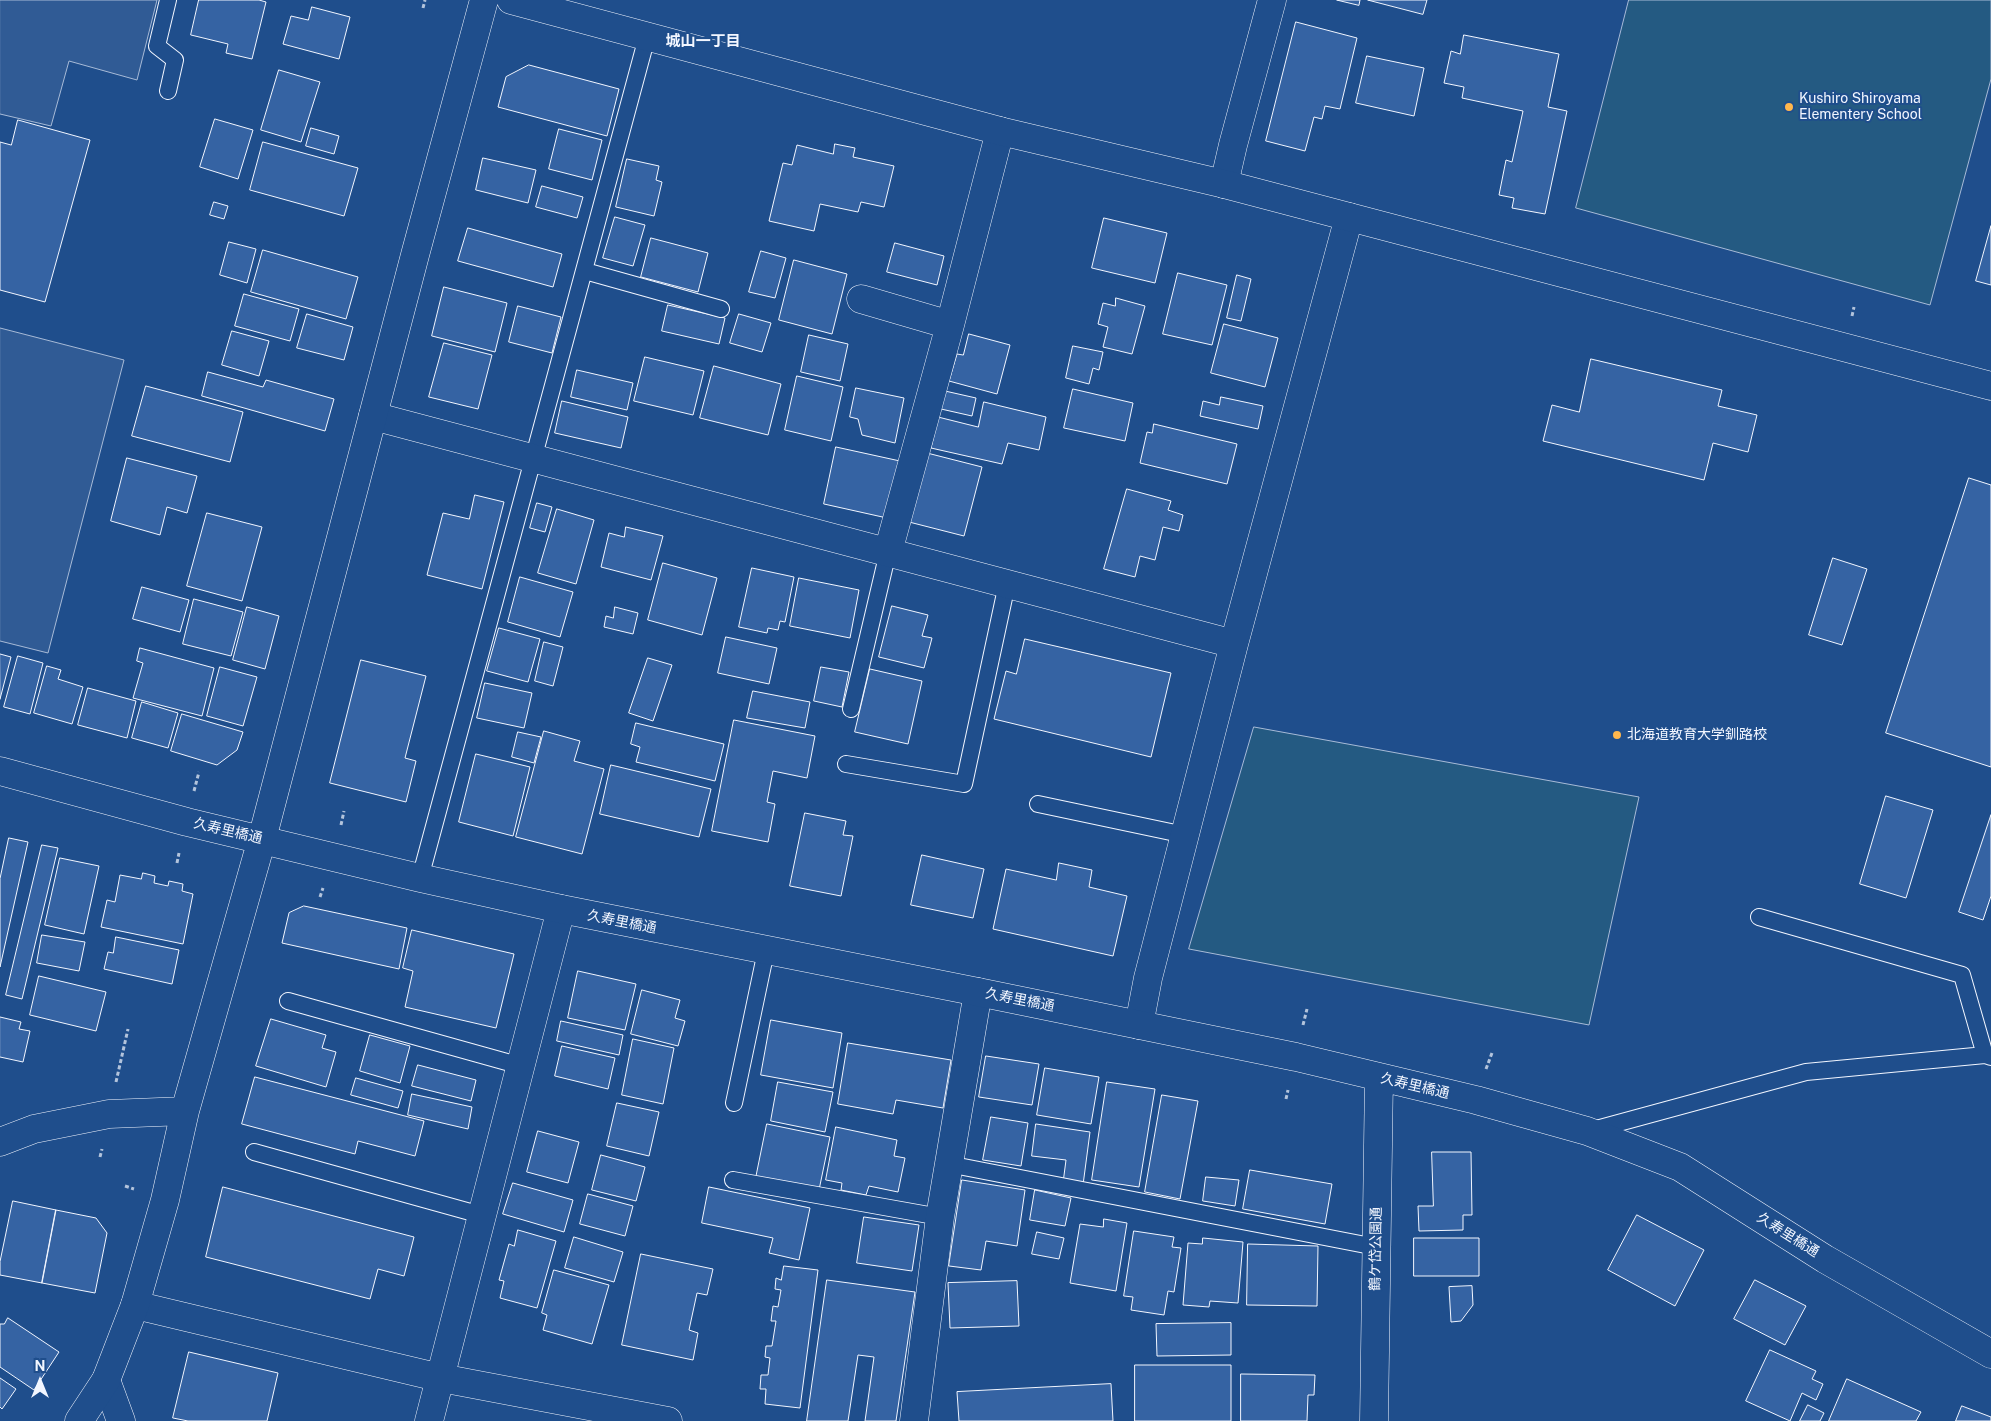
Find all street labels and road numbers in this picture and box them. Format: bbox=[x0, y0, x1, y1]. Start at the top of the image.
street label: 久寿里橋通 bbox=[192, 815, 264, 847]
street label: 久寿里橋通 bbox=[586, 907, 658, 937]
street label: 久寿里橋通 bbox=[984, 985, 1056, 1015]
street label: 久寿里橋通 bbox=[1379, 1070, 1451, 1102]
street label: 鶴ケ岱公園通 bbox=[1367, 1207, 1385, 1291]
street label: 久寿里橋通 bbox=[1754, 1209, 1822, 1261]

